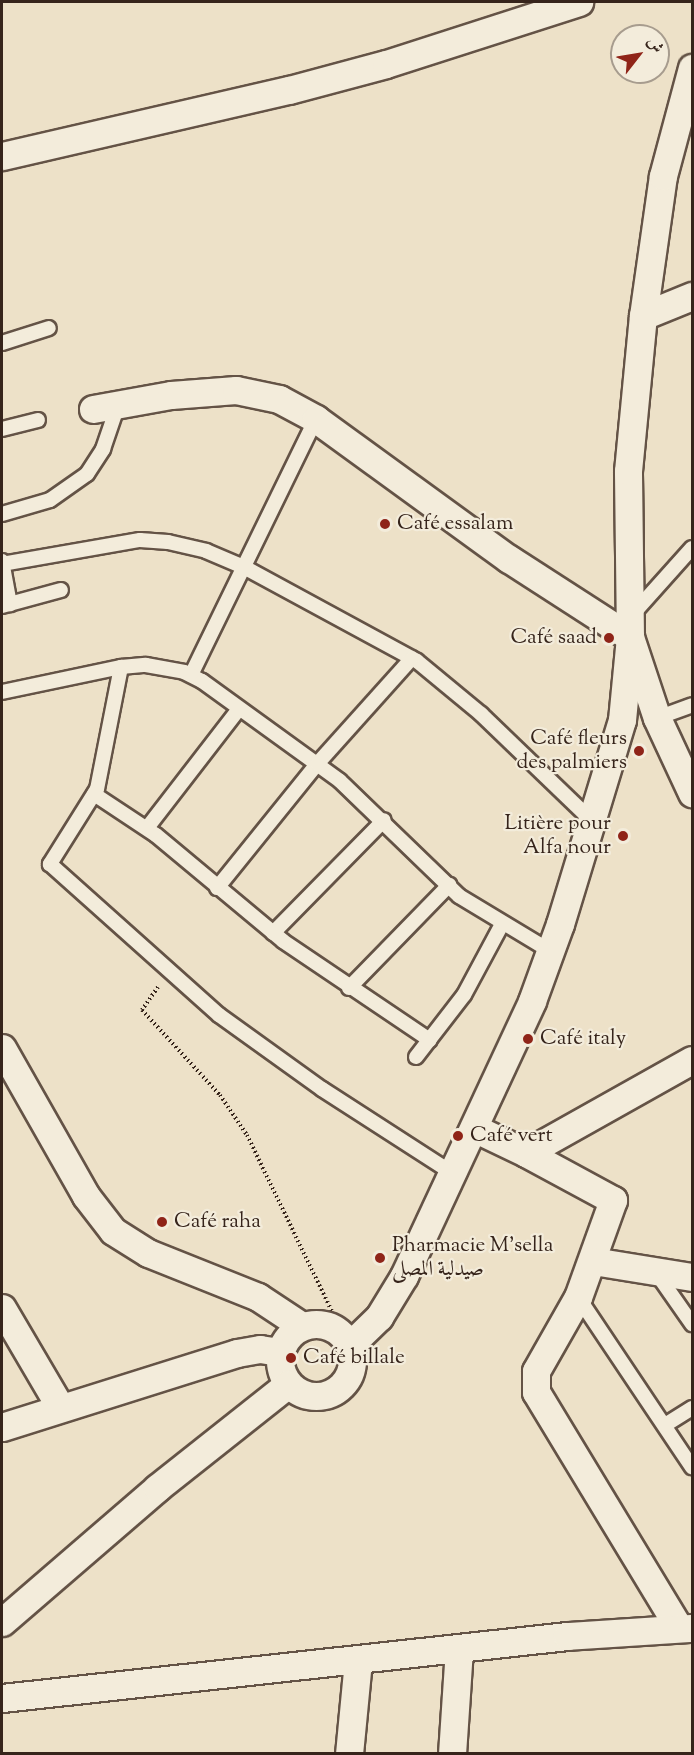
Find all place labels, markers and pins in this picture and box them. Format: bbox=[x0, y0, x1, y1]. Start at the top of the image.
place label: Café essalam bbox=[397, 511, 513, 537]
marker: Café essalam bbox=[378, 517, 392, 531]
place label: Café saad bbox=[510, 625, 597, 651]
marker: Café saad bbox=[602, 631, 616, 645]
place label: Café fleurs des palmiers bbox=[516, 726, 627, 776]
marker: Café fleurs des palmiers bbox=[632, 744, 646, 758]
place label: Litière pour Alfa nour bbox=[504, 811, 611, 861]
marker: Litière pour Alfa nour bbox=[616, 829, 630, 843]
place label: Café italy bbox=[540, 1026, 626, 1052]
marker: Café italy bbox=[521, 1032, 535, 1046]
place label: Café vert bbox=[470, 1123, 553, 1149]
marker: Café vert bbox=[451, 1129, 465, 1143]
place label: Café raha bbox=[174, 1209, 261, 1235]
marker: Café raha bbox=[155, 1215, 169, 1229]
place label: Pharmacie M'sella صيدلية المصلى bbox=[392, 1233, 553, 1283]
marker: Pharmacie M'sella صيدلية المصلى bbox=[373, 1251, 387, 1265]
place label: Café billale bbox=[303, 1345, 405, 1371]
marker: Café billale bbox=[284, 1351, 298, 1365]

